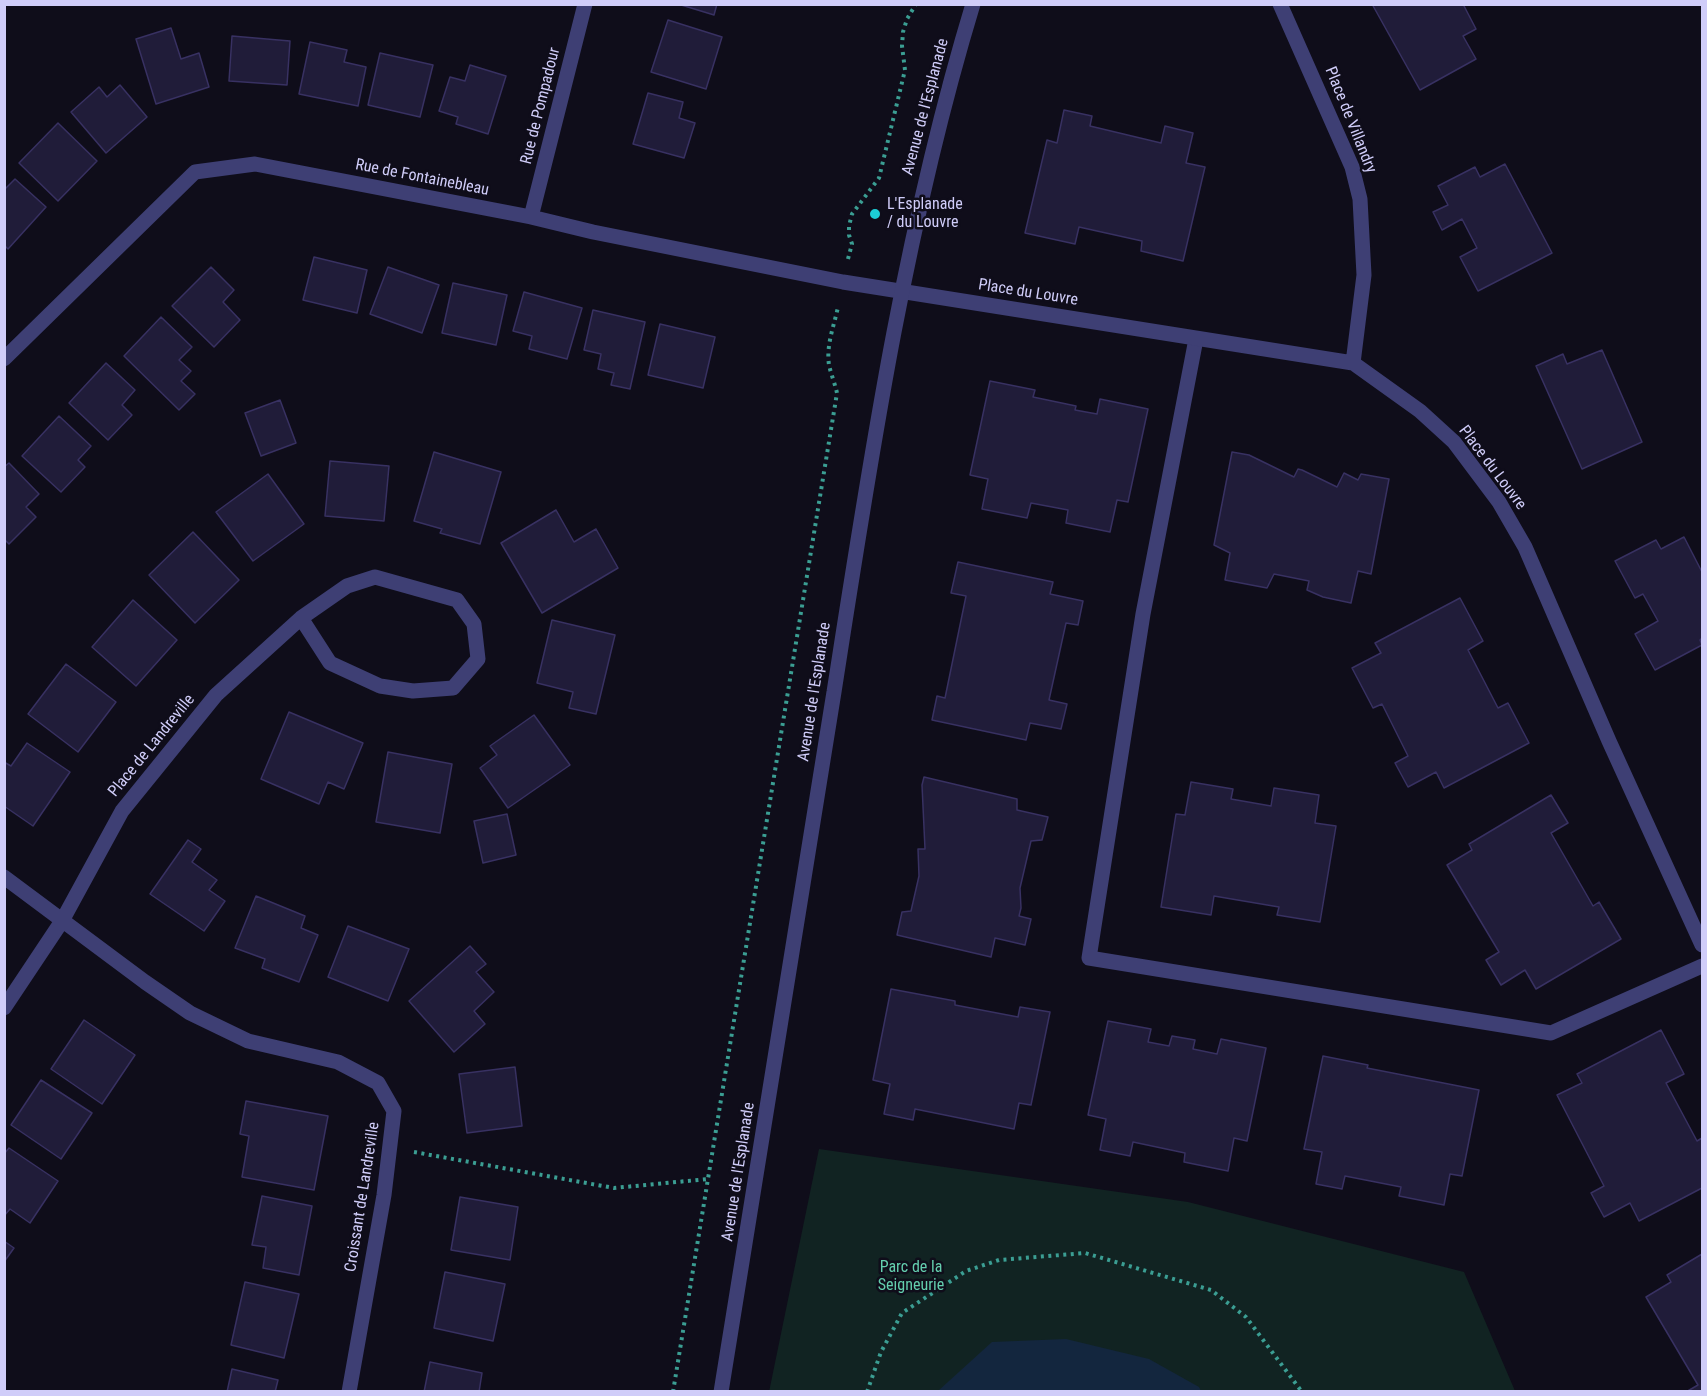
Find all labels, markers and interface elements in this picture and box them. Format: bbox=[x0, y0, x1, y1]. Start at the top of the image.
street label: Avenue de l'Esplanade bbox=[899, 37, 953, 177]
street label: Rue de Pompadour bbox=[517, 46, 565, 166]
street label: Place de Villandry bbox=[1320, 64, 1380, 176]
street label: Rue de Fontainebleau bbox=[354, 156, 490, 200]
place label: L'Esplanade / du Louvre bbox=[887, 195, 963, 233]
marker: L'Esplanade / du Louvre bbox=[868, 207, 882, 221]
street label: Place du Louvre bbox=[977, 276, 1079, 310]
street label: Place du Louvre bbox=[1454, 422, 1530, 514]
street label: Avenue de l'Esplanade bbox=[795, 621, 835, 763]
street label: Place de Landreville bbox=[105, 691, 199, 801]
street label: Avenue de l'Esplanade bbox=[719, 1101, 759, 1243]
street label: Croissant de Landreville bbox=[342, 1121, 384, 1273]
park label: Parc de la Seigneurie bbox=[878, 1258, 944, 1296]

